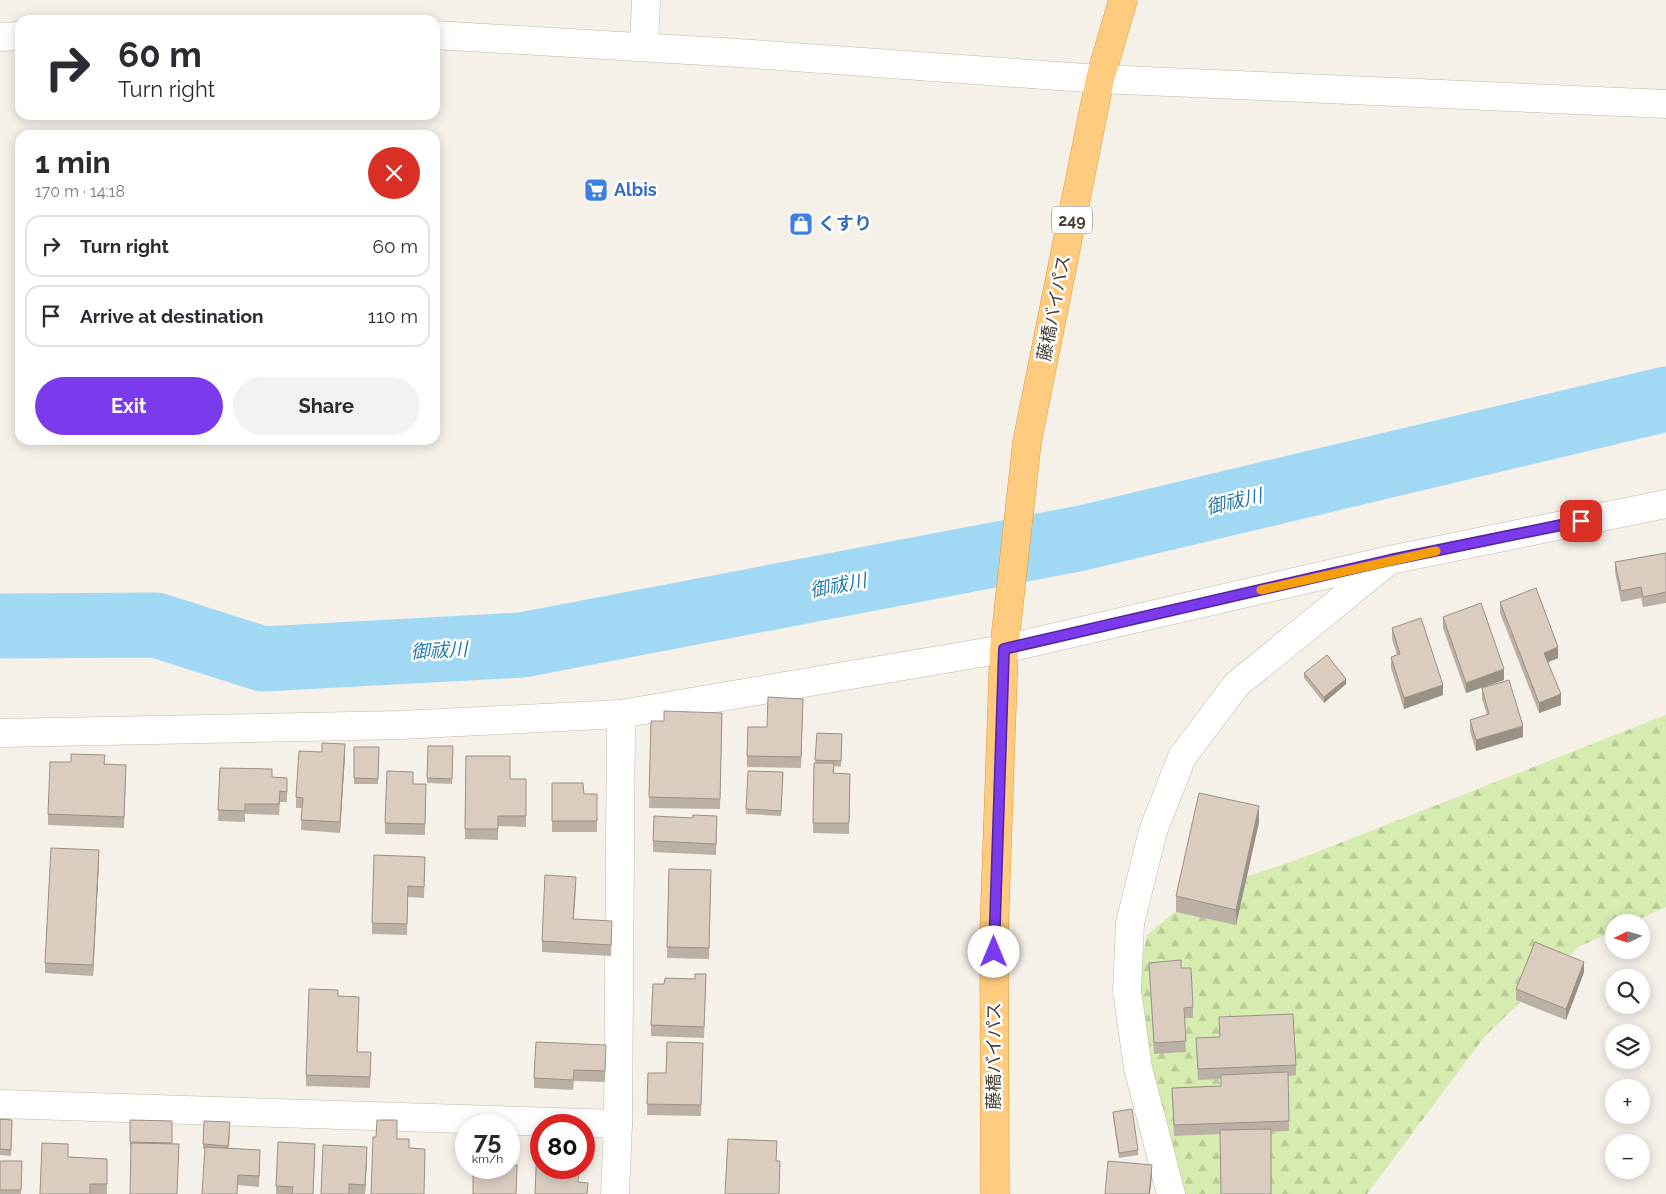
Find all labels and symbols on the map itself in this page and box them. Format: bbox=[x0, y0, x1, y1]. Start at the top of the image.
supermarket icon: Albis bbox=[583, 177, 609, 203]
place label: Albis bbox=[614, 179, 657, 200]
road number: 249 bbox=[1052, 206, 1092, 234]
shop icon: くすり bbox=[788, 211, 814, 237]
place label: くすり bbox=[818, 213, 872, 234]
street label: 藤橋バイパス bbox=[1033, 253, 1074, 363]
water label: 御祓川 bbox=[1204, 483, 1266, 518]
pin bbox=[1560, 500, 1602, 542]
water label: 御祓川 bbox=[808, 568, 870, 601]
water label: 御祓川 bbox=[410, 637, 470, 662]
north arrow bbox=[1605, 914, 1650, 959]
position arrow bbox=[967, 925, 1019, 977]
street label: 藤橋バイパス bbox=[983, 1002, 1004, 1110]
speed limit sign: 80 bbox=[530, 1114, 595, 1179]

